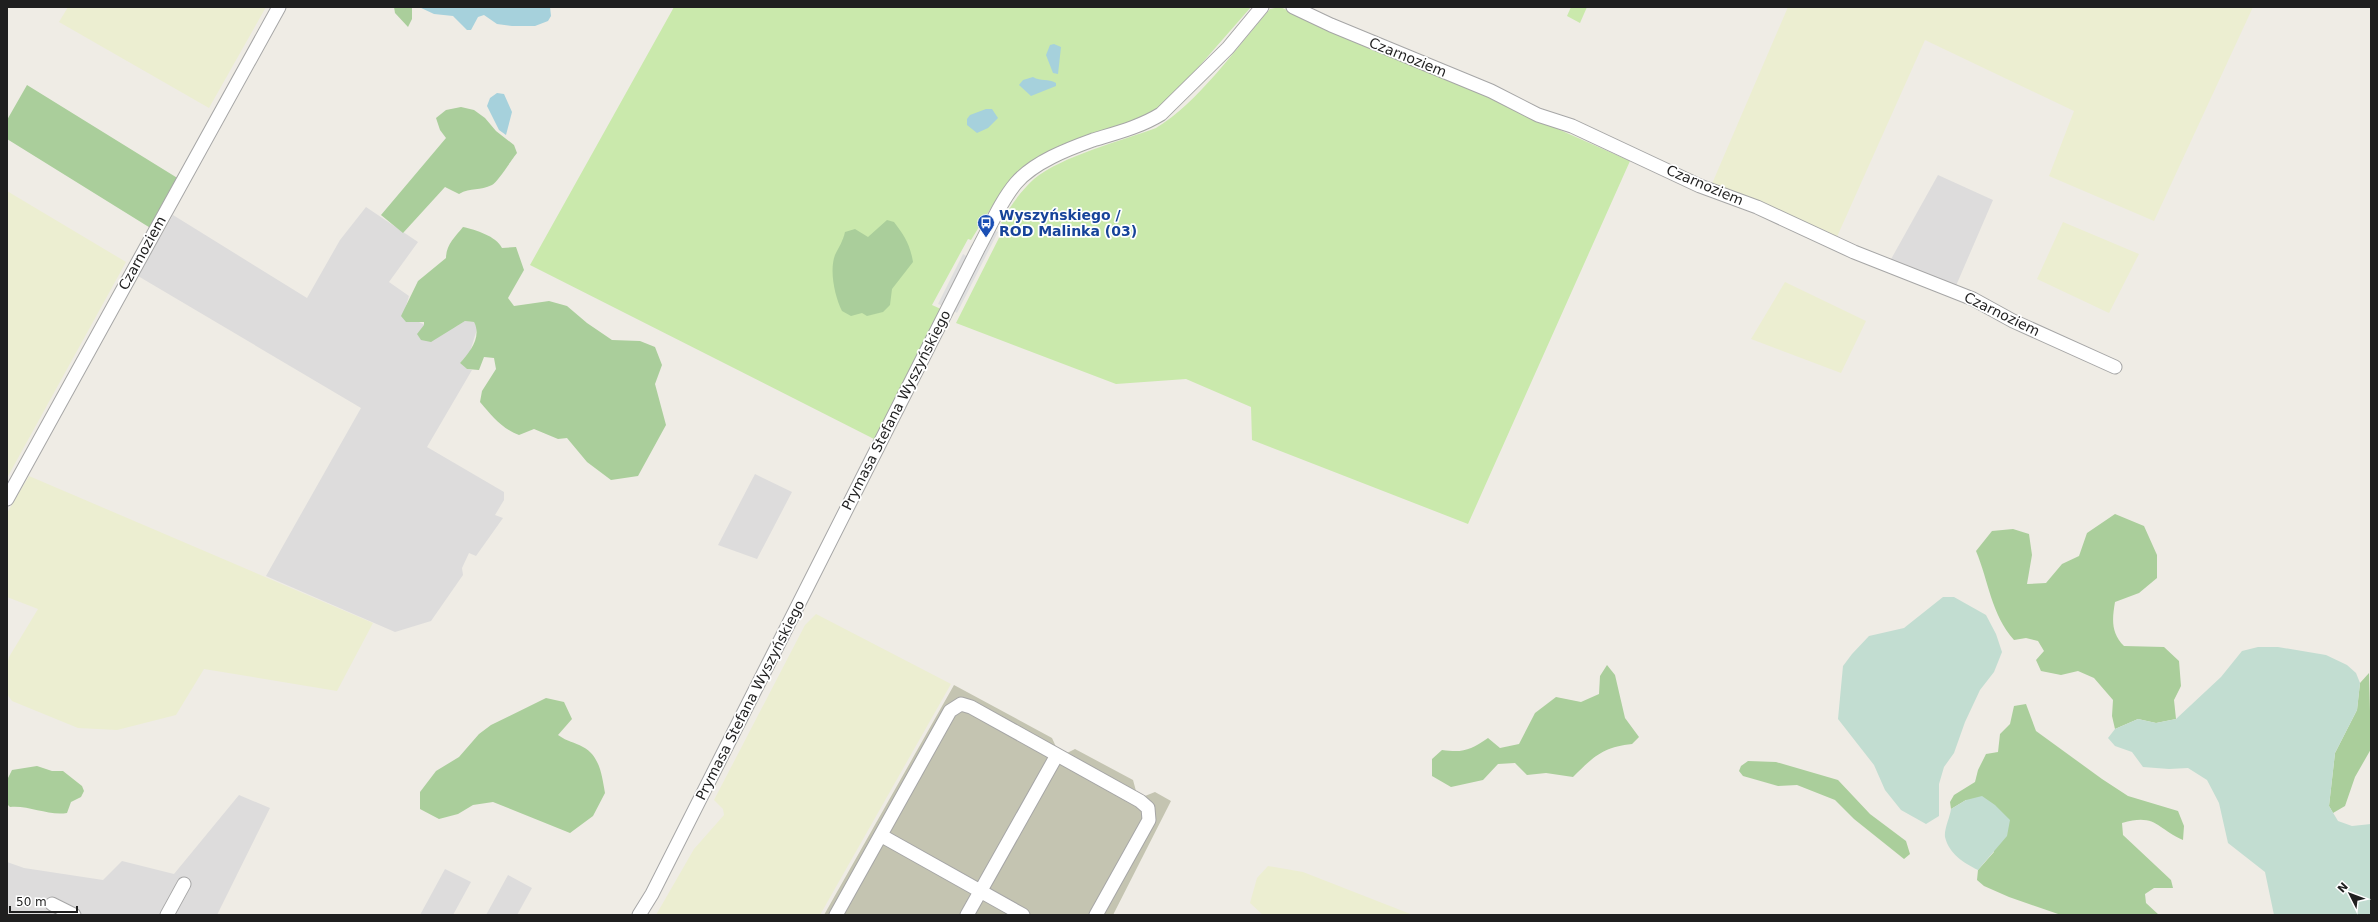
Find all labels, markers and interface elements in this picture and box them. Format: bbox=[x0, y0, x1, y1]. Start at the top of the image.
street label: Czarnoziem bbox=[1367, 34, 1449, 80]
street label: Czarnoziem bbox=[1664, 162, 1746, 208]
place label: Wyszyńskiego / ROD Malinka (03) bbox=[999, 207, 1137, 239]
street label: Czarnoziem bbox=[115, 213, 169, 293]
bus stop icon: Wyszyńskiego / ROD Malinka (03) bbox=[976, 213, 996, 238]
street label: Czarnoziem bbox=[1962, 289, 2042, 339]
street label: Prymasa Stefana Wyszyńskiego bbox=[838, 307, 954, 513]
street label: Prymasa Stefana Wyszyńskiego bbox=[692, 597, 808, 803]
north arrow bbox=[2330, 874, 2370, 914]
text: N bbox=[2335, 880, 2351, 895]
scale bar bbox=[10, 888, 77, 914]
text: 50 m bbox=[16, 895, 47, 909]

